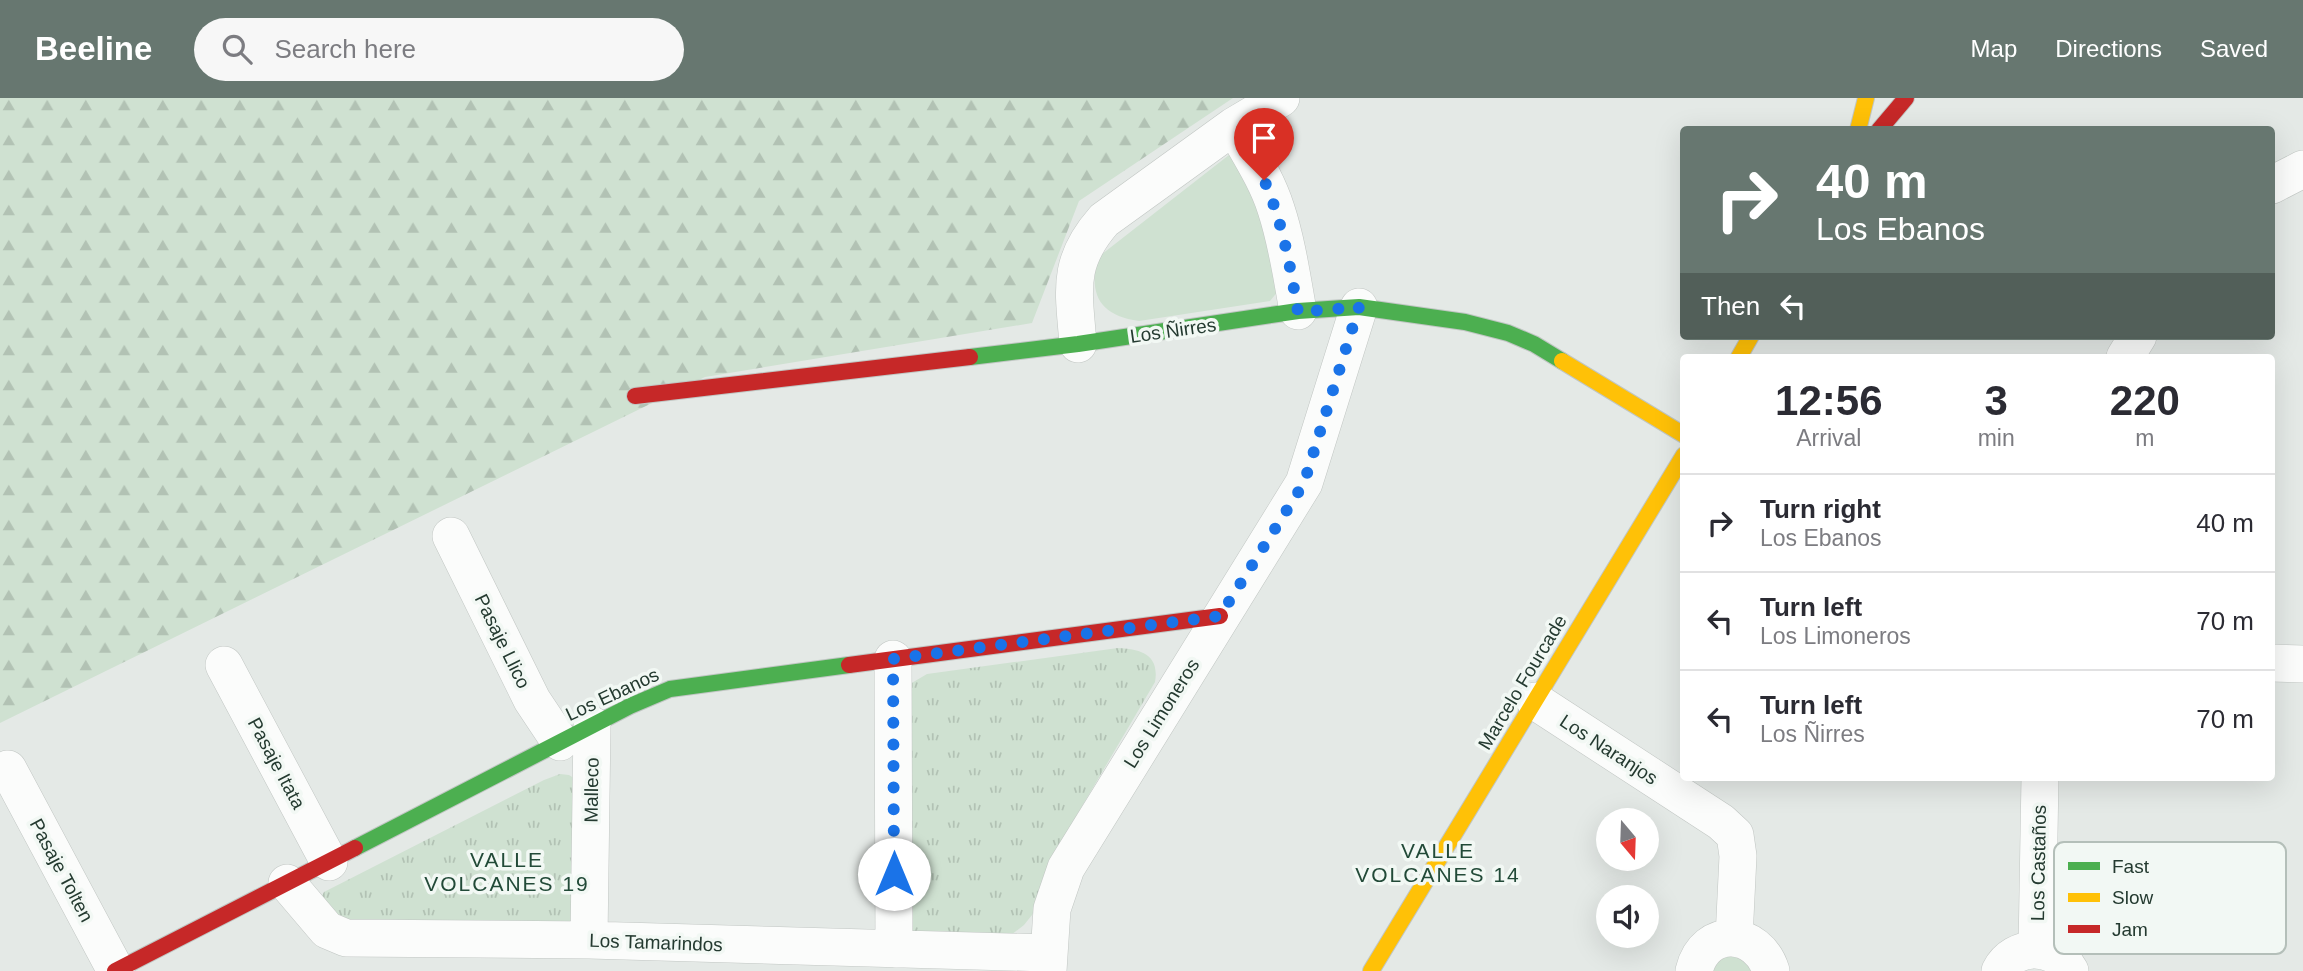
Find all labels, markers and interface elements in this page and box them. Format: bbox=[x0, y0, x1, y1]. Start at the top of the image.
search box bbox=[194, 18, 684, 81]
text: Beeline bbox=[35, 30, 152, 67]
icon: search bbox=[218, 30, 256, 68]
text: Search here bbox=[274, 34, 416, 64]
text: Map bbox=[1971, 35, 2017, 62]
text: Directions bbox=[2055, 35, 2162, 62]
text: Saved bbox=[2200, 35, 2268, 62]
pin bbox=[1234, 108, 1294, 180]
icon: arrive bbox=[1245, 119, 1283, 157]
icon: right bbox=[1701, 154, 1792, 245]
text: 40 m bbox=[1816, 154, 1928, 208]
text: Los Ebanos bbox=[1816, 211, 1985, 247]
icon: left bbox=[1774, 287, 1812, 325]
text: Then bbox=[1701, 291, 1760, 321]
street label: Los Ñirres bbox=[1129, 314, 1217, 347]
text: 12:56 bbox=[1775, 377, 1883, 424]
text: 3 bbox=[1984, 377, 2008, 424]
text: 220 bbox=[2110, 377, 2180, 424]
text: Arrival bbox=[1796, 425, 1861, 451]
text: min bbox=[1978, 425, 2015, 451]
text: m bbox=[2135, 425, 2154, 451]
text: Turn right bbox=[1760, 494, 1881, 524]
icon: right bbox=[1701, 504, 1739, 542]
text: 40 m bbox=[2196, 508, 2254, 538]
text: Los Ebanos bbox=[1760, 525, 1881, 551]
street label: Pasaje Llico bbox=[471, 591, 534, 692]
text: Turn left bbox=[1760, 592, 1862, 622]
icon: left bbox=[1701, 602, 1739, 640]
text: 70 m bbox=[2196, 606, 2254, 636]
street label: Marcelo Fourcade bbox=[1474, 611, 1571, 753]
text: Los Limoneros bbox=[1760, 623, 1911, 649]
street label: Los Limoneros bbox=[1119, 655, 1203, 772]
street label: Los Ebanos bbox=[562, 664, 662, 725]
text: Turn left bbox=[1760, 690, 1862, 720]
icon: left bbox=[1701, 700, 1739, 738]
text: 70 m bbox=[2196, 704, 2254, 734]
street label: Los Naranjos bbox=[1556, 710, 1661, 789]
street label: Pasaje Itata bbox=[244, 714, 310, 813]
text: Los Ñirres bbox=[1760, 721, 1865, 747]
street label: Malleco bbox=[580, 757, 603, 823]
street label: Los Castaños bbox=[2027, 805, 2050, 921]
north arrow bbox=[1596, 808, 1659, 872]
map controls bbox=[1596, 808, 1659, 948]
street label: Pasaje Tolten bbox=[26, 815, 98, 925]
position arrow bbox=[857, 837, 931, 911]
district label: VALLE VOLCANES 14 bbox=[1355, 839, 1521, 886]
legend bbox=[2054, 842, 2286, 954]
district label: VALLE VOLCANES 19 bbox=[424, 848, 590, 895]
text: Fast bbox=[2112, 856, 2150, 877]
button: sound bbox=[1596, 885, 1659, 948]
text: Slow bbox=[2112, 887, 2153, 908]
text: Jam bbox=[2112, 919, 2148, 940]
street label: Los Tamarindos bbox=[589, 930, 723, 955]

